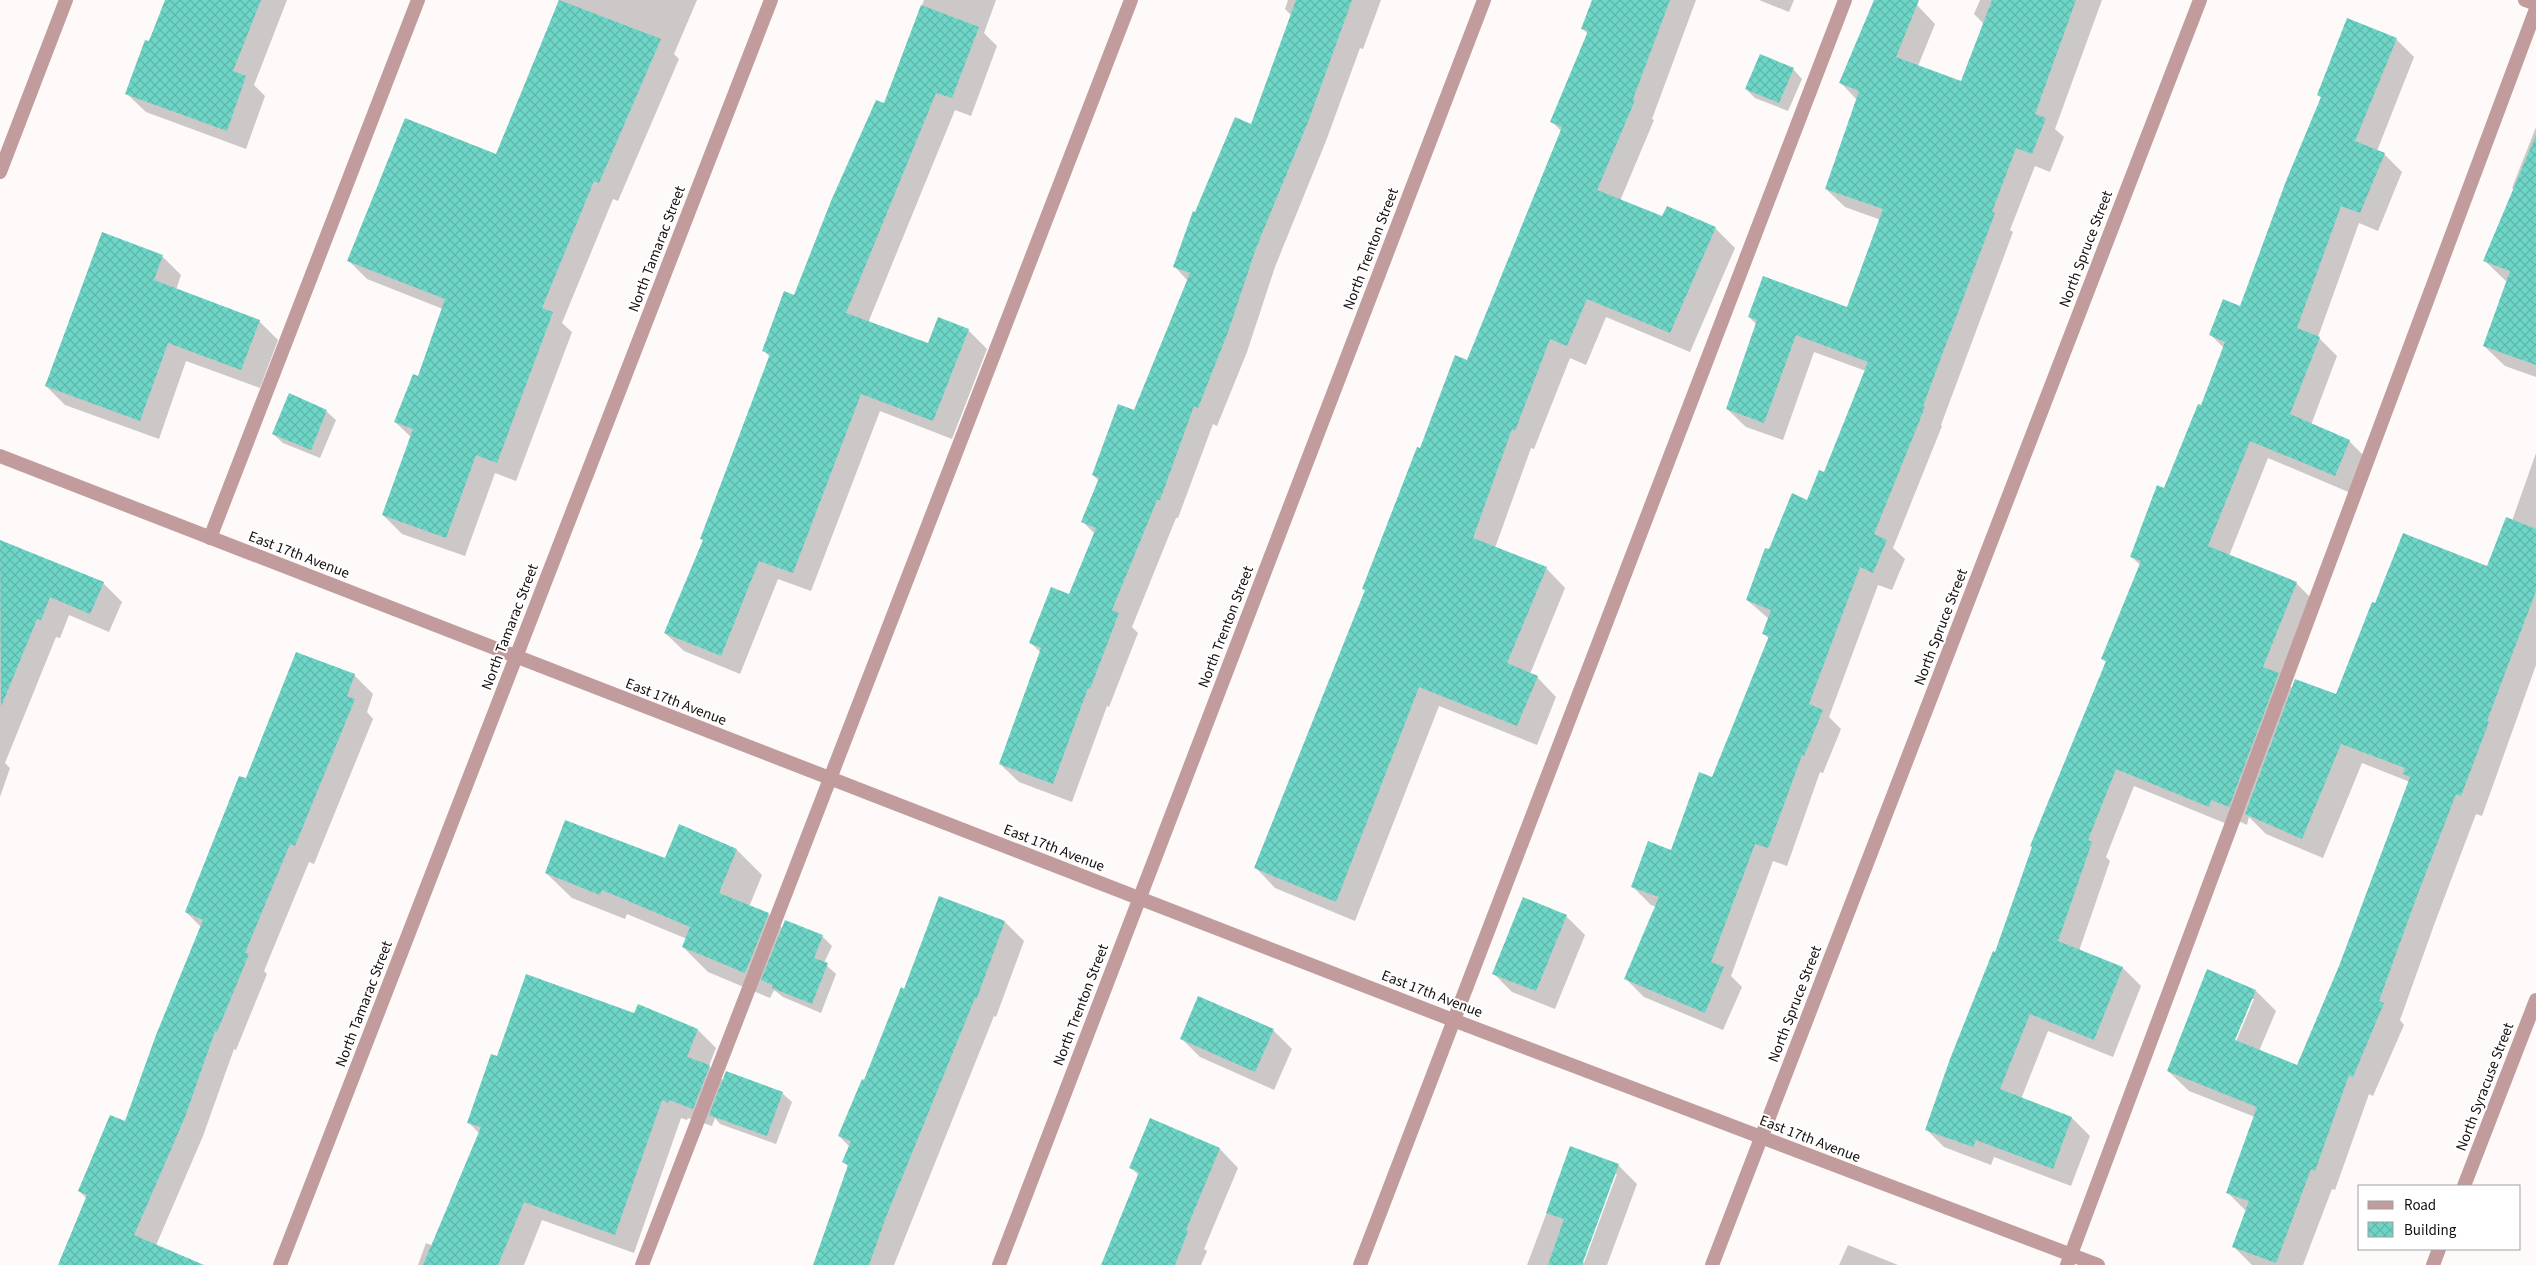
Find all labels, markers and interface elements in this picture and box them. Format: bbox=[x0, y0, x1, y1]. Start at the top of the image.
street label: North Tamarac Street bbox=[623, 183, 691, 315]
street label: North Trenton Street bbox=[1338, 185, 1404, 313]
street label: North Spruce Street bbox=[2054, 188, 2118, 310]
street label: East 17th Avenue bbox=[245, 526, 353, 584]
street label: North Tamarac Street bbox=[476, 561, 544, 693]
street label: North Trenton Street bbox=[1193, 563, 1259, 691]
street label: North Spruce Street bbox=[1909, 566, 1973, 688]
street label: East 17th Avenue bbox=[622, 673, 730, 731]
street label: East 17th Avenue bbox=[1000, 819, 1108, 877]
street label: North Tamarac Street bbox=[330, 938, 398, 1070]
street label: North Trenton Street bbox=[1048, 941, 1114, 1069]
street label: North Spruce Street bbox=[1763, 943, 1827, 1065]
street label: East 17th Avenue bbox=[1378, 965, 1486, 1023]
street label: North Syracuse Street bbox=[2451, 1020, 2519, 1154]
street label: East 17th Avenue bbox=[1756, 1110, 1864, 1168]
legend bbox=[2358, 1185, 2521, 1250]
text: Road bbox=[2404, 1195, 2436, 1216]
text: Building bbox=[2404, 1220, 2457, 1241]

